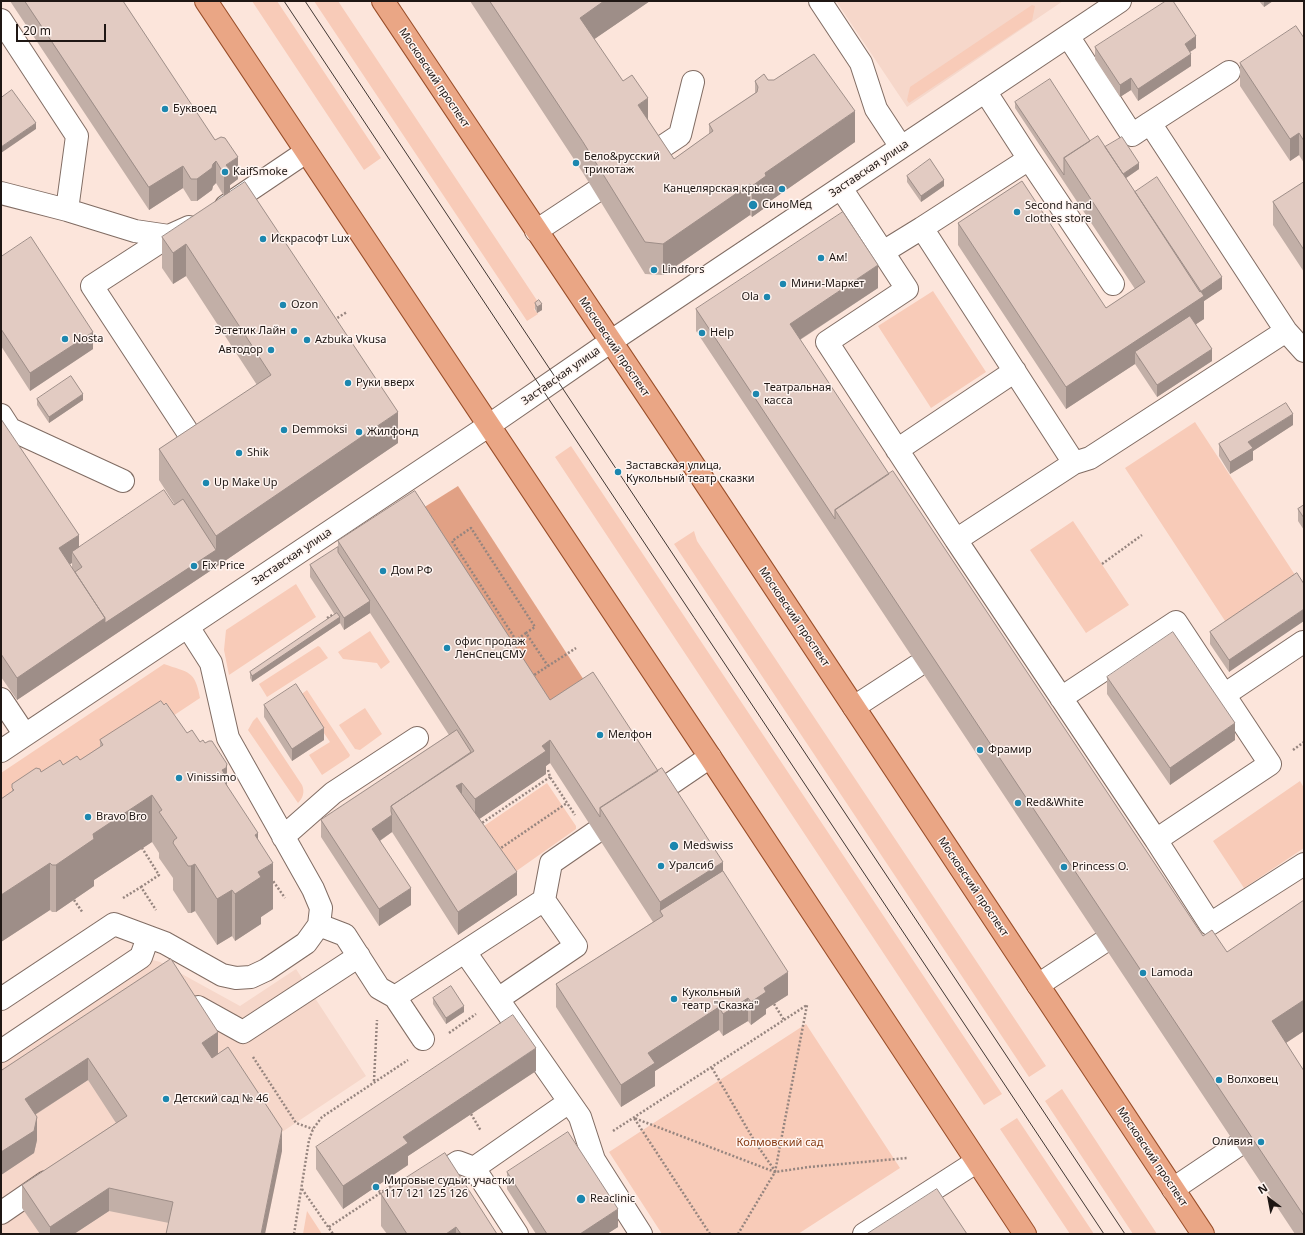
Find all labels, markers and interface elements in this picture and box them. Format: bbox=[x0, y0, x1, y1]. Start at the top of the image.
scale bar bbox=[18, 16, 108, 42]
text: 20 m bbox=[23, 22, 51, 39]
street label: Московский проспект bbox=[396, 26, 472, 130]
place label: Буквоед bbox=[173, 102, 216, 116]
marker: Буквоед bbox=[160, 104, 170, 114]
street label: Заставская улица bbox=[827, 138, 911, 200]
place label: Бело&русский трикотаж bbox=[584, 150, 660, 176]
marker: Бело&русский трикотаж bbox=[571, 158, 581, 168]
place label: KaifSmoke bbox=[233, 165, 288, 179]
marker: KaifSmoke bbox=[220, 167, 230, 177]
place label: Канцелярская крыса bbox=[663, 182, 774, 196]
marker: Канцелярская крыса bbox=[777, 184, 787, 194]
place label: СиноМед bbox=[762, 198, 812, 212]
marker: СиноМед bbox=[747, 199, 759, 211]
place label: Second hand clothes store bbox=[1025, 199, 1092, 225]
marker: Second hand clothes store bbox=[1012, 207, 1022, 217]
place label: Искрасофт Lux bbox=[271, 232, 350, 246]
marker: Искрасофт Lux bbox=[258, 234, 268, 244]
place label: Ам! bbox=[829, 251, 847, 265]
marker: Ам! bbox=[816, 253, 826, 263]
place label: Lindfors bbox=[662, 263, 704, 277]
marker: Lindfors bbox=[649, 265, 659, 275]
place label: Мини-Маркет bbox=[791, 277, 864, 291]
marker: Мини-Маркет bbox=[778, 279, 788, 289]
place label: Ola bbox=[741, 290, 759, 304]
marker: Ola bbox=[762, 292, 772, 302]
street label: Московский проспект bbox=[576, 295, 652, 399]
place label: Ozon bbox=[291, 298, 318, 312]
marker: Ozon bbox=[278, 300, 288, 310]
place label: Эстетик Лайн bbox=[214, 324, 286, 338]
marker: Эстетик Лайн bbox=[289, 326, 299, 336]
place label: Help bbox=[710, 326, 734, 340]
marker: Help bbox=[697, 328, 707, 338]
place label: Nosta bbox=[73, 332, 103, 346]
place label: Azbuka Vkusa bbox=[315, 333, 386, 347]
marker: Nosta bbox=[60, 334, 70, 344]
marker: Azbuka Vkusa bbox=[302, 335, 312, 345]
place label: Автодор bbox=[219, 343, 263, 357]
street label: Заставская улица bbox=[519, 344, 603, 408]
marker: Автодор bbox=[266, 345, 276, 355]
place label: Руки вверх bbox=[356, 376, 414, 390]
marker: Руки вверх bbox=[343, 378, 353, 388]
place label: Театральная касса bbox=[764, 381, 831, 407]
marker: Театральная касса bbox=[751, 389, 761, 399]
place label: Demmoksi bbox=[292, 423, 347, 437]
marker: Demmoksi bbox=[279, 425, 289, 435]
place label: Жилфонд bbox=[367, 425, 418, 439]
marker: Жилфонд bbox=[354, 427, 364, 437]
place label: Shik bbox=[247, 446, 269, 460]
marker: Shik bbox=[234, 448, 244, 458]
place label: Заставская улица, Кукольный театр сказки bbox=[626, 459, 755, 485]
marker: Заставская улица, Кукольный театр сказки bbox=[613, 467, 623, 477]
place label: Up Make Up bbox=[214, 476, 278, 490]
marker: Up Make Up bbox=[201, 478, 211, 488]
street label: Заставская улица bbox=[250, 526, 334, 588]
place label: Fix Price bbox=[202, 559, 245, 573]
marker: Fix Price bbox=[189, 561, 199, 571]
place label: Дом РФ bbox=[391, 564, 432, 578]
street label: Московский проспект bbox=[756, 565, 832, 669]
marker: Дом РФ bbox=[378, 566, 388, 576]
place label: офис продаж ЛенСпецСМУ bbox=[455, 635, 526, 661]
marker: офис продаж ЛенСпецСМУ bbox=[442, 643, 452, 653]
place label: Мелфон bbox=[608, 728, 652, 742]
marker: Мелфон bbox=[595, 730, 605, 740]
place label: Фрамир bbox=[988, 743, 1032, 757]
marker: Фрамир bbox=[975, 745, 985, 755]
place label: Vinissimo bbox=[187, 771, 236, 785]
marker: Vinissimo bbox=[174, 773, 184, 783]
place label: Red&White bbox=[1026, 796, 1084, 810]
marker: Red&White bbox=[1013, 798, 1023, 808]
place label: Bravo Bro bbox=[96, 810, 147, 824]
marker: Bravo Bro bbox=[83, 812, 93, 822]
street label: Московский проспект bbox=[935, 835, 1011, 939]
place label: Medswiss bbox=[683, 839, 733, 853]
marker: Medswiss bbox=[668, 840, 680, 852]
place label: Уралсиб bbox=[669, 859, 714, 873]
place label: Princess O. bbox=[1072, 860, 1129, 874]
marker: Уралсиб bbox=[656, 861, 666, 871]
marker: Princess O. bbox=[1059, 862, 1069, 872]
place label: Lamoda bbox=[1151, 966, 1193, 980]
marker: Lamoda bbox=[1138, 968, 1148, 978]
place label: Кукольный театр "Сказка" bbox=[682, 986, 758, 1012]
marker: Кукольный театр "Сказка" bbox=[669, 994, 679, 1004]
place label: Волховец bbox=[1227, 1073, 1278, 1087]
marker: Волховец bbox=[1214, 1075, 1224, 1085]
place label: Детский сад № 46 bbox=[174, 1092, 269, 1106]
marker: Детский сад № 46 bbox=[161, 1094, 171, 1104]
street label: Московский проспект bbox=[1114, 1105, 1190, 1209]
place label: Оливия bbox=[1212, 1135, 1253, 1149]
park label: Колмовский сад bbox=[737, 1136, 823, 1150]
marker: Оливия bbox=[1256, 1137, 1266, 1147]
place label: Мировые судьи: участки 117 121 125 126 bbox=[384, 1174, 515, 1200]
north arrow bbox=[1249, 1179, 1289, 1219]
text: N bbox=[1255, 1180, 1270, 1197]
marker: Мировые судьи: участки 117 121 125 126 bbox=[371, 1182, 381, 1192]
place label: Reaclinic bbox=[590, 1192, 635, 1206]
marker: Reaclinic bbox=[575, 1193, 587, 1205]

